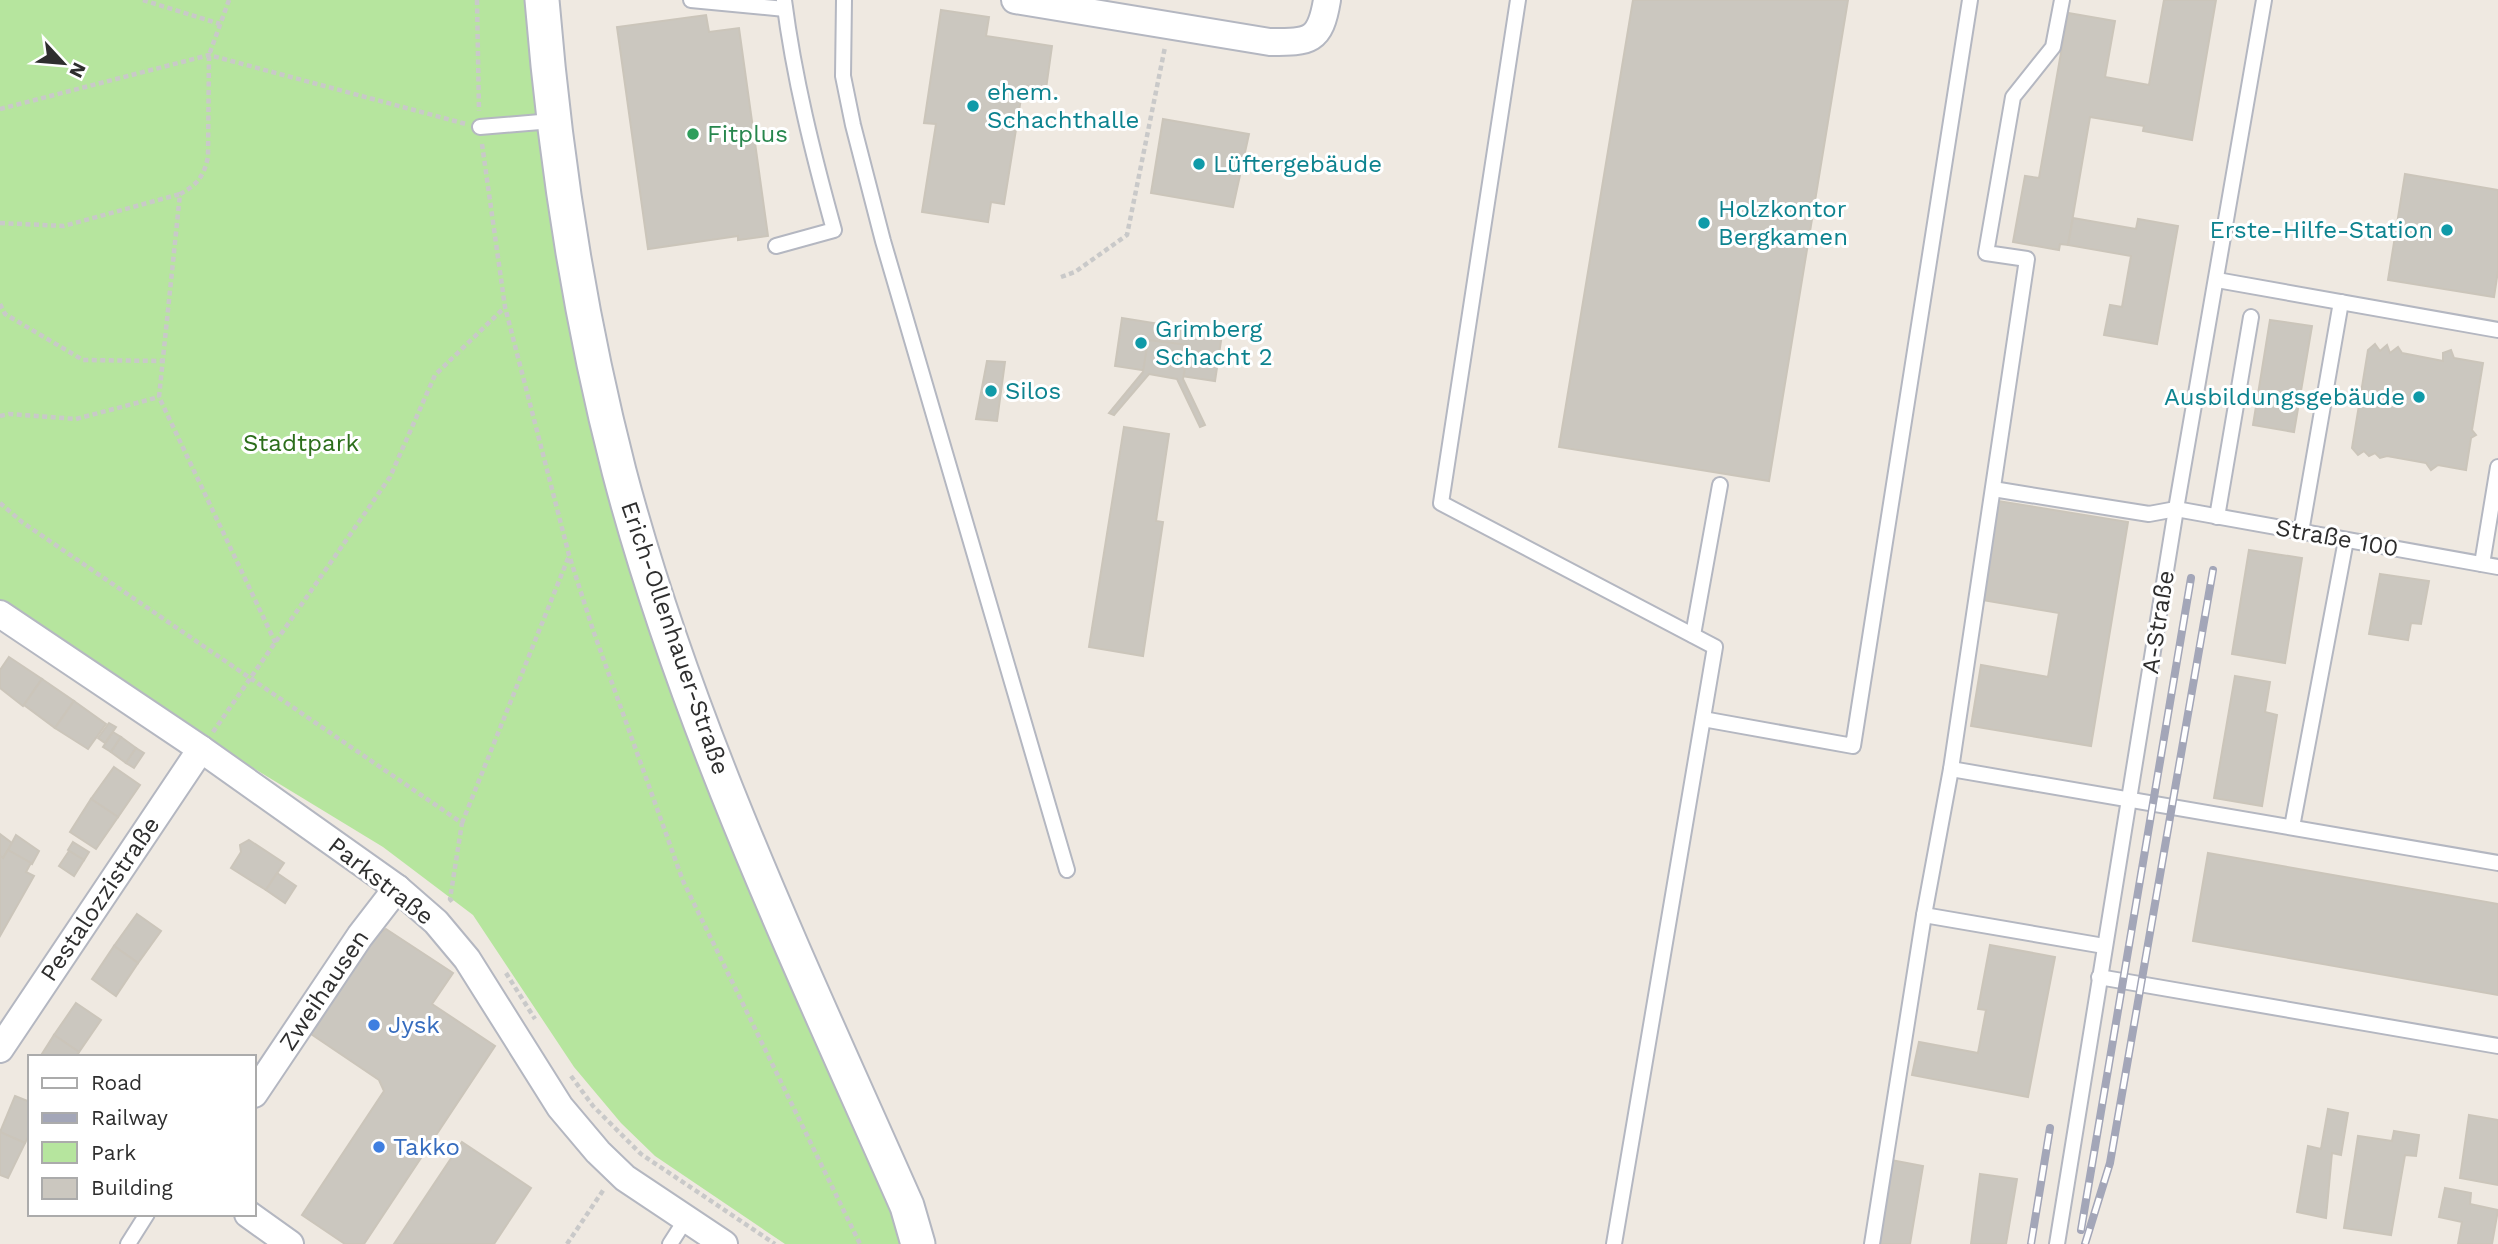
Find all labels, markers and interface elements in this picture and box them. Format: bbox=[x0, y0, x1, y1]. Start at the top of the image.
north arrow bbox=[28, 28, 98, 98]
text: N bbox=[64, 59, 91, 82]
place label: ehem. Schachthalle bbox=[987, 78, 1139, 134]
marker: ehem. Schachthalle bbox=[965, 98, 981, 114]
place label: Fitplus bbox=[707, 120, 788, 148]
marker: Fitplus bbox=[685, 126, 701, 142]
place label: Lüftergebäude bbox=[1213, 150, 1382, 178]
marker: Lüftergebäude bbox=[1191, 156, 1207, 172]
place label: Holzkontor Bergkamen bbox=[1718, 195, 1848, 251]
marker: Holzkontor Bergkamen bbox=[1696, 215, 1712, 231]
place label: Erste-Hilfe-Station bbox=[2209, 216, 2433, 244]
marker: Erste-Hilfe-Station bbox=[2439, 222, 2455, 238]
place label: Grimberg Schacht 2 bbox=[1155, 315, 1273, 371]
marker: Grimberg Schacht 2 bbox=[1133, 335, 1149, 351]
place label: Silos bbox=[1005, 377, 1061, 405]
marker: Silos bbox=[983, 383, 999, 399]
place label: Ausbildungsgebäude bbox=[2164, 383, 2405, 411]
marker: Ausbildungsgebäude bbox=[2411, 389, 2427, 405]
park label: Stadtpark bbox=[243, 429, 359, 457]
street label: Erich-Ollenhauer-Straße bbox=[615, 498, 735, 778]
street label: Straße 100 bbox=[2273, 513, 2401, 563]
street label: A-Straße bbox=[2136, 568, 2180, 676]
street label: Pestalozzistraße bbox=[35, 811, 165, 987]
street label: Parkstraße bbox=[323, 831, 439, 931]
street label: Zweihausen bbox=[273, 925, 375, 1055]
place label: Jysk bbox=[388, 1011, 440, 1039]
marker: Jysk bbox=[366, 1017, 382, 1033]
legend bbox=[28, 1055, 256, 1216]
text: Road bbox=[91, 1070, 142, 1095]
text: Railway bbox=[91, 1105, 168, 1130]
place label: Takko bbox=[393, 1133, 460, 1161]
marker: Takko bbox=[371, 1139, 387, 1155]
text: Park bbox=[91, 1140, 136, 1165]
text: Building bbox=[91, 1175, 173, 1200]

